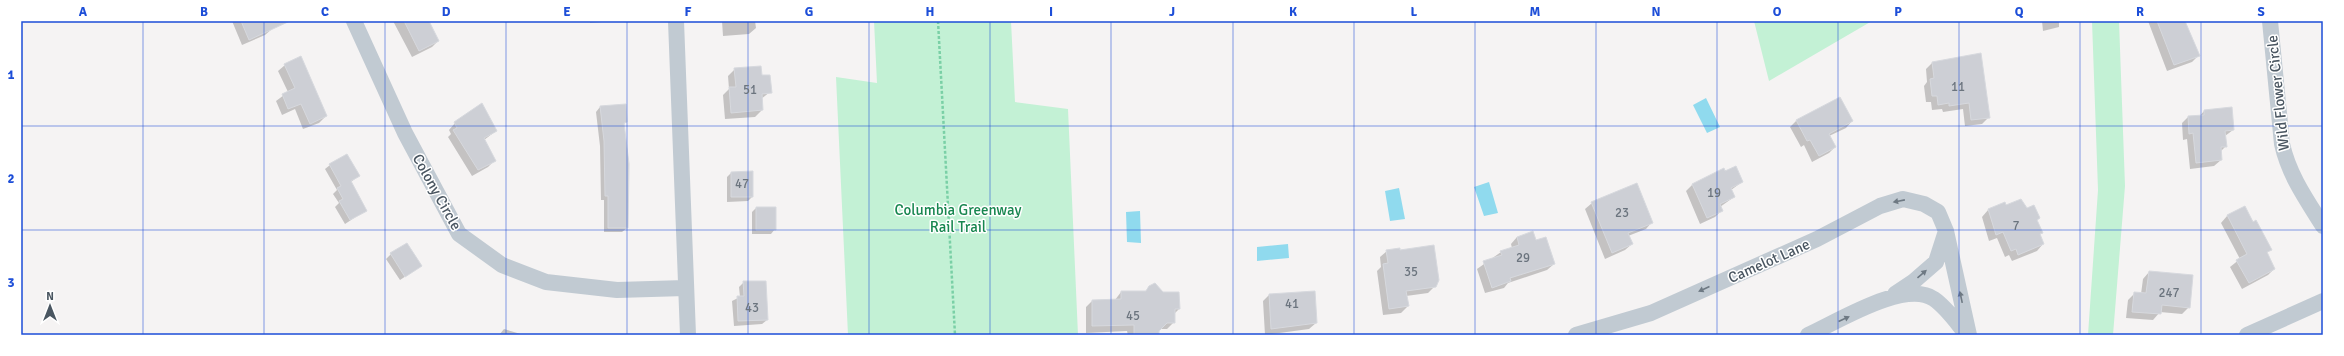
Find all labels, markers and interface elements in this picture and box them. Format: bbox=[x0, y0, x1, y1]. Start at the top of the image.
text: A bbox=[79, 4, 88, 20]
text: B bbox=[200, 4, 208, 20]
text: C bbox=[321, 4, 329, 20]
text: D bbox=[442, 4, 451, 20]
text: E bbox=[563, 4, 571, 20]
text: F bbox=[685, 4, 692, 20]
text: G bbox=[805, 4, 813, 20]
text: H bbox=[926, 4, 934, 20]
text: I bbox=[1049, 4, 1053, 20]
text: J bbox=[1169, 4, 1175, 20]
text: K bbox=[1289, 4, 1297, 20]
text: L bbox=[1411, 4, 1418, 20]
text: M bbox=[1530, 4, 1541, 20]
text: N bbox=[1651, 4, 1661, 20]
text: O bbox=[1773, 4, 1782, 20]
text: P bbox=[1894, 4, 1902, 20]
text: Q bbox=[2015, 4, 2024, 20]
text: R bbox=[2136, 4, 2144, 20]
text: S bbox=[2257, 4, 2265, 20]
street label: Wild Flower Circle bbox=[2263, 34, 2293, 152]
text: 1 bbox=[7, 67, 15, 83]
house number: 11 bbox=[1951, 79, 1965, 95]
house number: 51 bbox=[743, 82, 757, 98]
street label: Colony Circle bbox=[409, 151, 465, 233]
text: 2 bbox=[7, 171, 15, 187]
house number: 47 bbox=[735, 176, 749, 192]
house number: 19 bbox=[1707, 185, 1721, 201]
one-way arrow bbox=[1893, 198, 1905, 204]
park label: Columbia Greenway Rail Trail bbox=[895, 201, 1022, 236]
house number: 23 bbox=[1615, 205, 1629, 221]
house number: 7 bbox=[2012, 218, 2020, 234]
street label: Camelot Lane bbox=[1725, 235, 1813, 287]
house number: 29 bbox=[1516, 250, 1530, 266]
house number: 35 bbox=[1404, 264, 1418, 280]
one-way arrow bbox=[1916, 270, 1927, 279]
text: 3 bbox=[7, 275, 15, 291]
house number: 247 bbox=[2158, 285, 2180, 301]
north arrow bbox=[30, 286, 70, 326]
one-way arrow bbox=[1699, 286, 1710, 292]
text: N bbox=[46, 290, 54, 303]
one-way arrow bbox=[1957, 291, 1963, 303]
house number: 41 bbox=[1285, 296, 1299, 312]
house number: 43 bbox=[745, 300, 759, 316]
house number: 45 bbox=[1126, 308, 1140, 324]
one-way arrow bbox=[1838, 315, 1850, 321]

